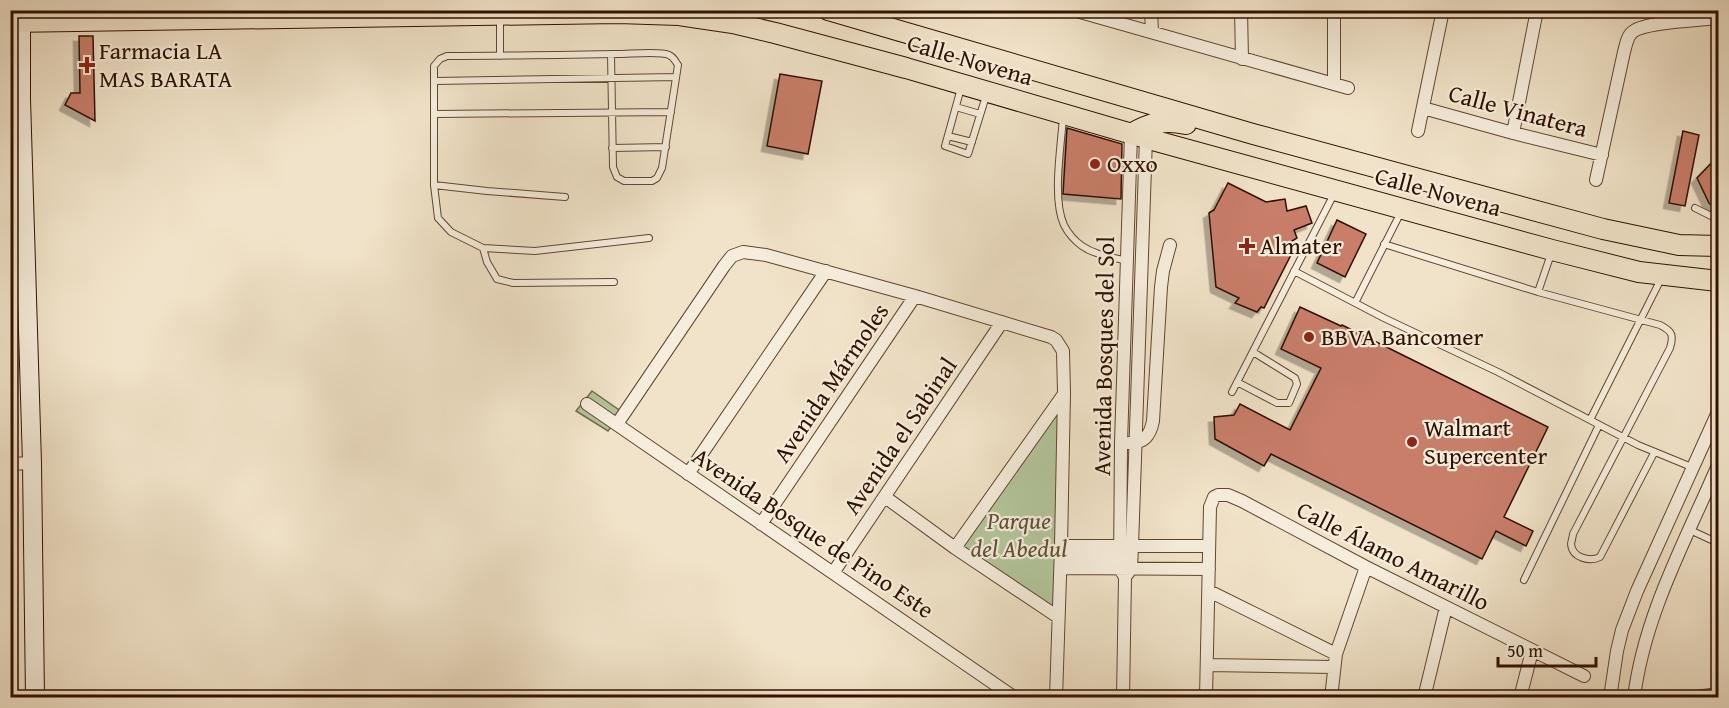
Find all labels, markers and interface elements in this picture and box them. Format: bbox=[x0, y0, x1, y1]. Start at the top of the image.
street label: Calle Novena bbox=[903, 25, 1038, 94]
place label: Farmacia LA MAS BARATA bbox=[99, 33, 233, 96]
marker: Farmacia LA MAS BARATA bbox=[80, 58, 94, 72]
street label: Calle Vinatera bbox=[1445, 75, 1592, 146]
place label: Oxxo bbox=[1107, 146, 1158, 181]
marker: Oxxo bbox=[1088, 157, 1102, 171]
street label: Calle Novena bbox=[1371, 158, 1506, 225]
place label: Almater bbox=[1260, 228, 1342, 263]
street label: Avenida Bosques del Sol bbox=[1084, 236, 1123, 476]
marker: Almater bbox=[1238, 237, 1256, 255]
street label: Avenida Mármoles bbox=[764, 296, 897, 470]
place label: BBVA Bancomer bbox=[1321, 319, 1484, 354]
marker: BBVA Bancomer bbox=[1302, 330, 1316, 344]
street label: Avenida el Sabinal bbox=[834, 350, 965, 521]
place label: Walmart Supercenter bbox=[1424, 410, 1548, 473]
marker: Walmart Supercenter bbox=[1405, 435, 1419, 449]
street label: Avenida Bosque de Pino Este bbox=[686, 438, 941, 627]
street label: Calle Álamo Amarillo bbox=[1291, 492, 1496, 619]
park label: Parque del Abedul bbox=[971, 503, 1067, 566]
scale bar bbox=[1498, 630, 1596, 668]
text: 50 m bbox=[1507, 637, 1543, 664]

